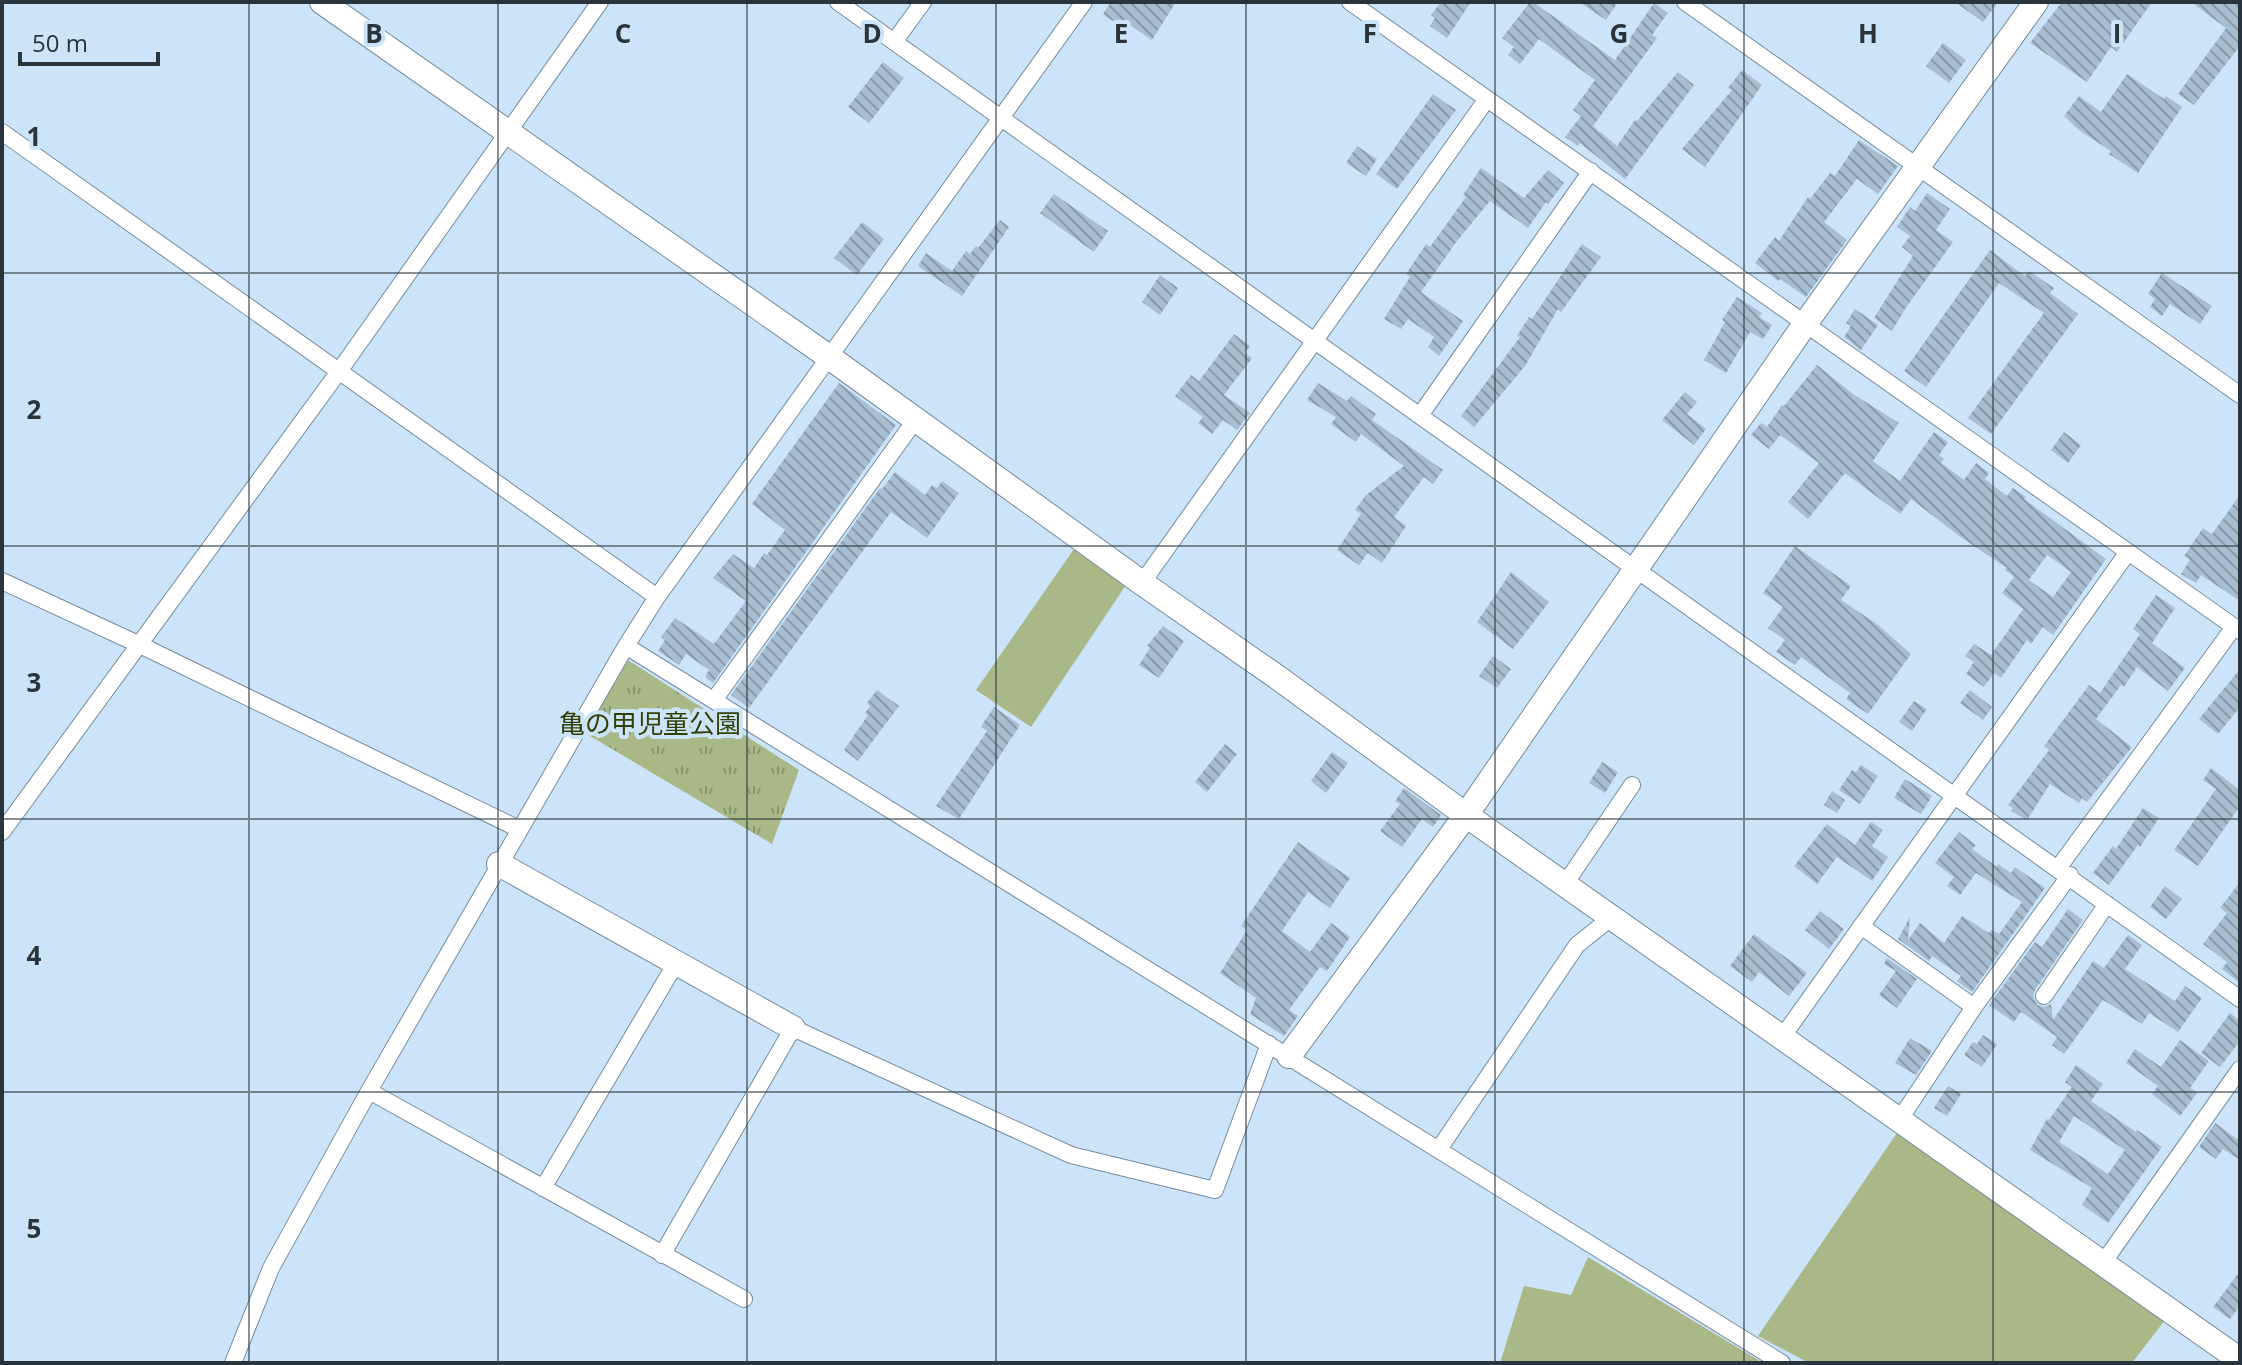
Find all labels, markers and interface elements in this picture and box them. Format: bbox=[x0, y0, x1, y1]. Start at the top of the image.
text: B bbox=[365, 15, 383, 51]
text: C bbox=[615, 15, 631, 51]
text: D bbox=[862, 15, 882, 51]
text: E bbox=[1114, 15, 1128, 51]
text: F bbox=[1363, 15, 1377, 51]
text: G bbox=[1610, 15, 1628, 51]
text: H bbox=[1858, 15, 1878, 51]
text: I bbox=[2113, 15, 2121, 51]
scale bar bbox=[20, 16, 158, 66]
text: 50 m bbox=[32, 26, 88, 59]
text: 1 bbox=[27, 118, 41, 154]
text: 2 bbox=[27, 391, 42, 427]
text: 3 bbox=[27, 664, 41, 700]
park label: 亀の甲児童公園 bbox=[559, 705, 741, 741]
text: 4 bbox=[27, 937, 42, 973]
text: 5 bbox=[27, 1210, 41, 1246]

